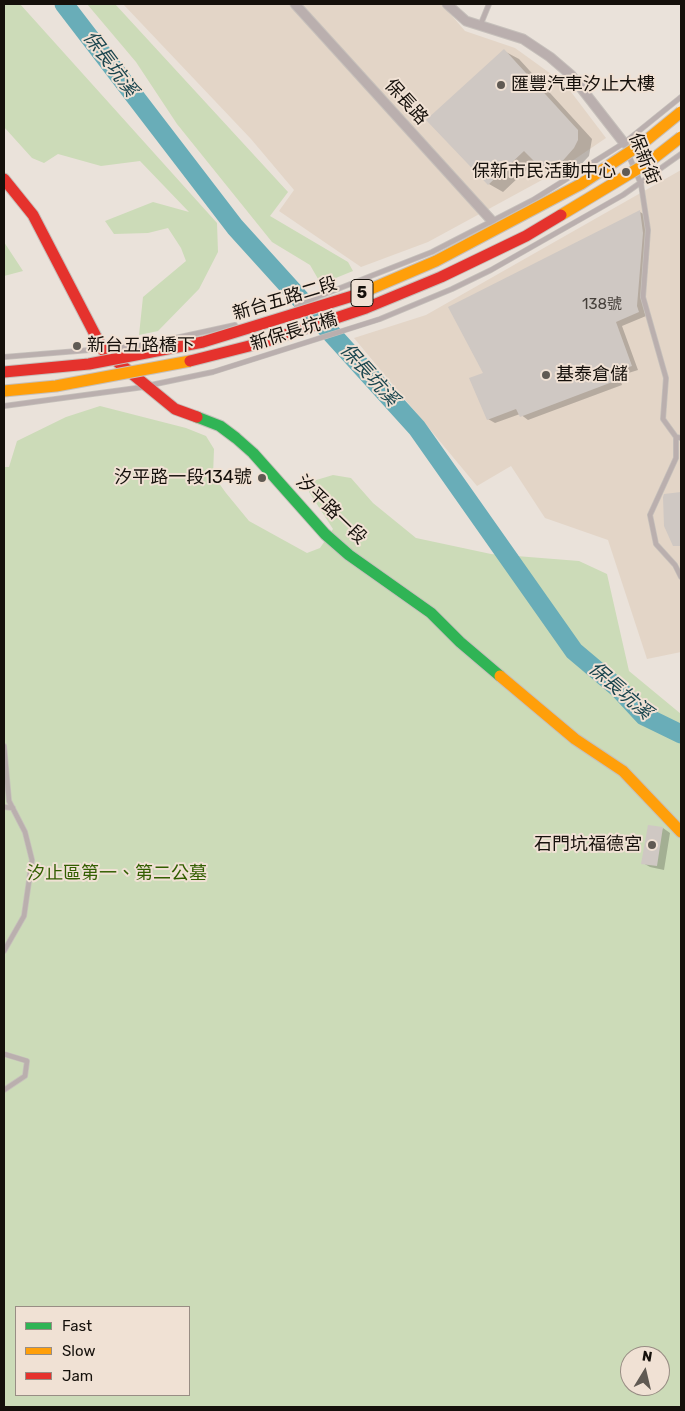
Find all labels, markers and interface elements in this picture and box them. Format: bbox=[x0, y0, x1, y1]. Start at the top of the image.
water label: 保長坑溪 bbox=[78, 27, 142, 101]
place label: 匯豐汽車汐止大樓 bbox=[511, 74, 655, 96]
street label: 保長路 bbox=[380, 75, 432, 129]
marker: 匯豐汽車汐止大樓 bbox=[495, 79, 507, 91]
street label: 保新街 bbox=[624, 130, 664, 188]
place label: 保新市民活動中心 bbox=[472, 161, 616, 183]
marker: 保新市民活動中心 bbox=[620, 166, 632, 178]
street label: 新台五路二段 bbox=[230, 273, 340, 325]
road number: 5 bbox=[351, 280, 373, 306]
house number: 138號 bbox=[582, 296, 622, 314]
street label: 新保長坑橋 bbox=[248, 309, 340, 355]
place label: 新台五路橋下 bbox=[87, 335, 195, 357]
water label: 保長坑溪 bbox=[335, 339, 403, 411]
marker: 新台五路橋下 bbox=[71, 340, 83, 352]
place label: 基泰倉儲 bbox=[556, 364, 628, 386]
marker: 基泰倉儲 bbox=[540, 369, 552, 381]
place label: 汐平路一段134號 bbox=[114, 467, 252, 489]
street label: 汐平路一段 bbox=[291, 471, 371, 549]
marker: 汐平路一段134號 bbox=[256, 472, 268, 484]
water label: 保長坑溪 bbox=[584, 657, 656, 725]
place label: 石門坑福德宮 bbox=[534, 834, 642, 856]
marker: 石門坑福德宮 bbox=[646, 839, 658, 851]
park label: 汐止區第一、第二公墓 bbox=[27, 863, 207, 885]
legend bbox=[15, 1306, 190, 1396]
text: Fast bbox=[62, 1317, 92, 1335]
text: Slow bbox=[62, 1342, 95, 1360]
north arrow bbox=[620, 1346, 670, 1396]
text: N bbox=[641, 1347, 654, 1366]
text: Jam bbox=[62, 1367, 93, 1385]

